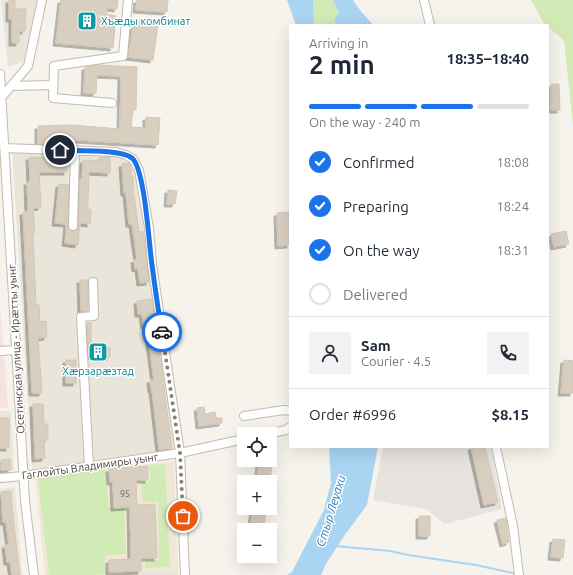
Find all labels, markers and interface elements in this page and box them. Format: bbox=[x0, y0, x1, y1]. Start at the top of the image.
building icon: Хъæды комбинат bbox=[76, 10, 98, 32]
place label: Хъæды комбинат bbox=[101, 15, 190, 27]
text: Arriving in bbox=[309, 36, 368, 50]
text: 2 min bbox=[309, 50, 375, 79]
text: 18:35–18:40 bbox=[446, 50, 529, 67]
text: On the way · 240 m bbox=[309, 115, 421, 129]
pin bbox=[43, 133, 77, 167]
icon: home bbox=[49, 139, 71, 161]
icon: check bbox=[309, 151, 331, 173]
text: Confirmed bbox=[343, 154, 415, 171]
text: 18:08 bbox=[496, 155, 529, 169]
icon: check bbox=[309, 195, 331, 217]
text: Preparing bbox=[343, 198, 409, 215]
text: 18:24 bbox=[496, 199, 529, 213]
icon: check bbox=[309, 239, 331, 261]
text: On the way bbox=[343, 242, 419, 259]
text: 18:31 bbox=[496, 243, 529, 257]
street label: Осетинская улица - Ирæтты уынг bbox=[6, 264, 26, 434]
text: Delivered bbox=[343, 286, 408, 303]
courier bbox=[142, 312, 182, 352]
icon: car bbox=[151, 321, 173, 343]
button: person bbox=[309, 332, 351, 374]
button: phone bbox=[487, 332, 529, 374]
text: Sam bbox=[361, 337, 391, 354]
building icon: Хæрзарæзтад bbox=[87, 341, 109, 363]
text: Courier · 4.5 bbox=[361, 354, 431, 368]
place label: Хæрзарæзтад bbox=[62, 365, 134, 377]
text: Order #6996 bbox=[309, 406, 396, 423]
text: $8.15 bbox=[491, 406, 529, 423]
map controls bbox=[237, 427, 277, 563]
button: locate bbox=[237, 427, 277, 467]
street label: Гаглойты Владимиры уынг bbox=[21, 450, 159, 481]
water label: Стыр Леуахи bbox=[314, 473, 348, 548]
button: + bbox=[237, 475, 277, 515]
house number: 95 bbox=[120, 489, 130, 499]
pin bbox=[166, 499, 200, 533]
icon: bag bbox=[172, 505, 194, 527]
button: − bbox=[237, 523, 277, 563]

